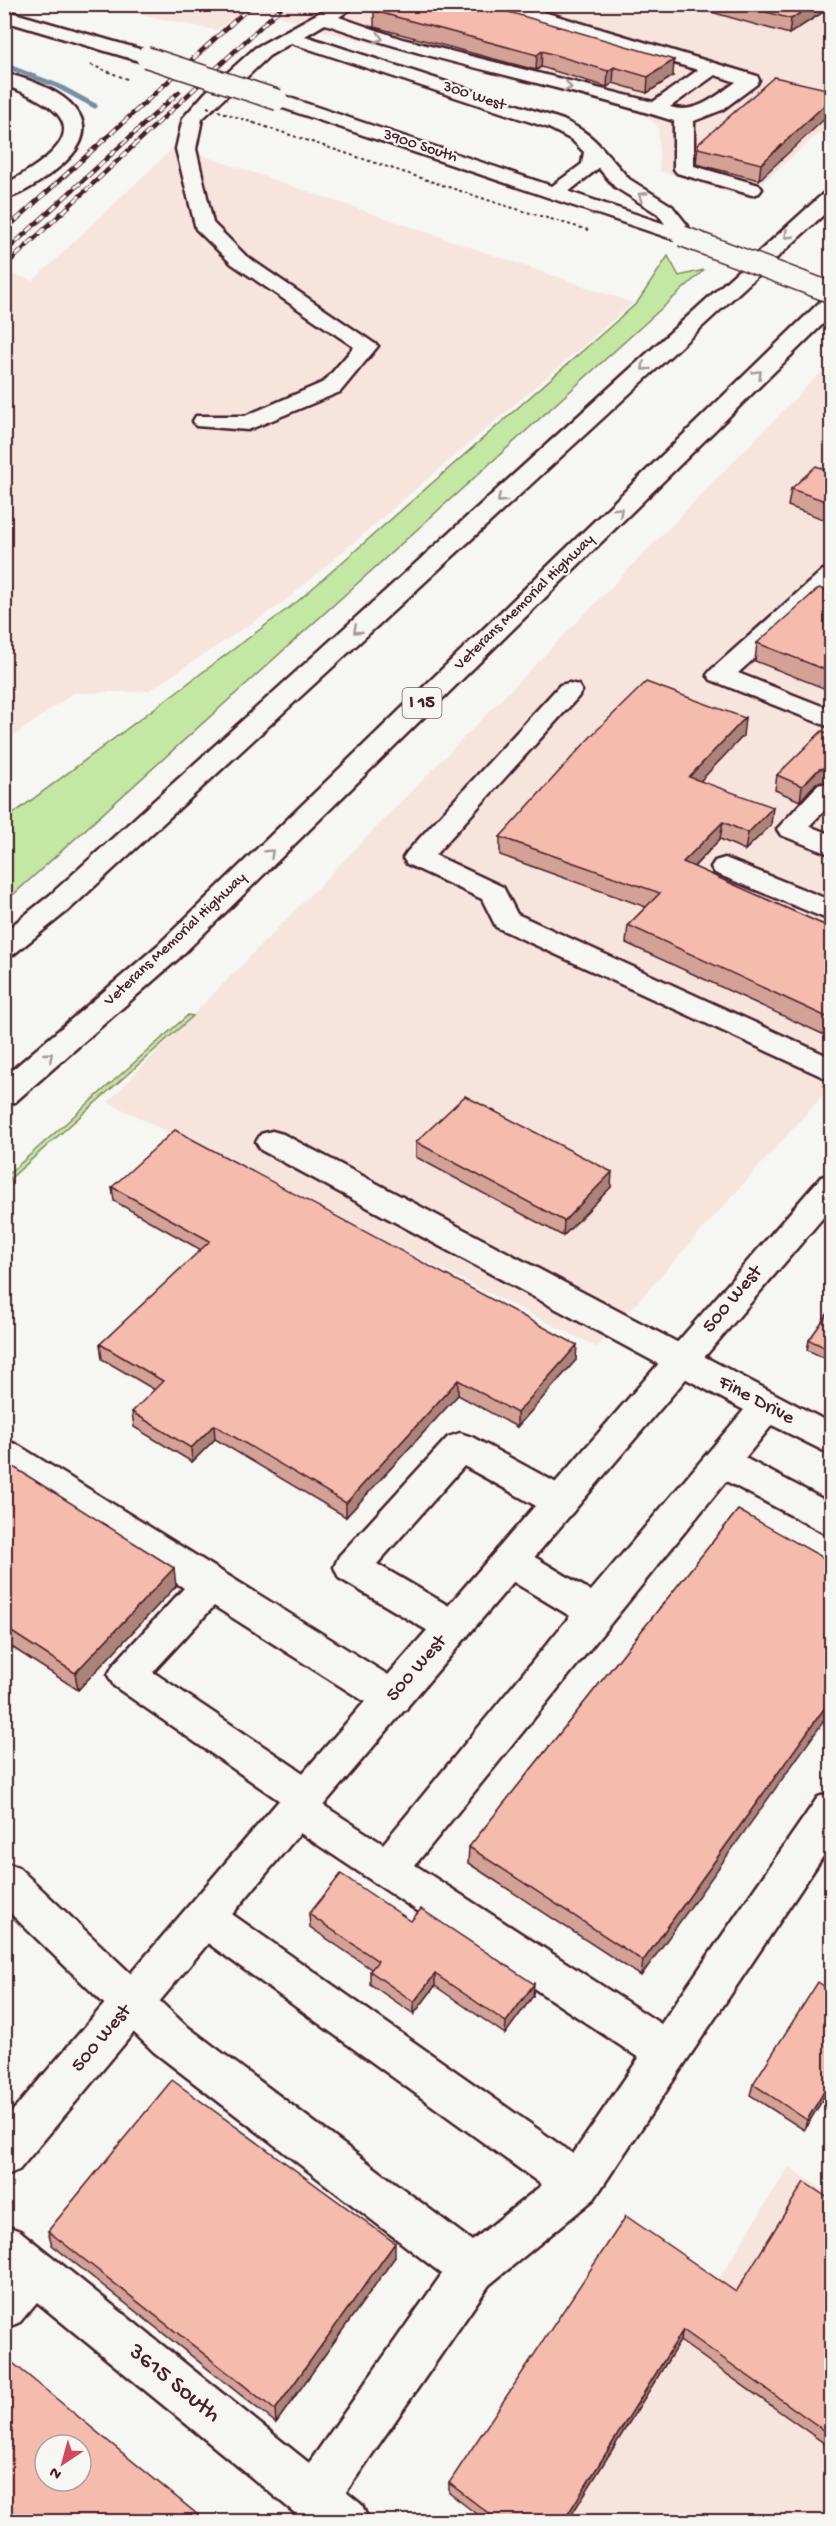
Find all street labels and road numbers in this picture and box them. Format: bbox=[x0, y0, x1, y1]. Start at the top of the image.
street label: 300 West bbox=[439, 78, 509, 116]
street label: 3900 South bbox=[380, 126, 460, 168]
street label: Veterans Memorial Highway bbox=[450, 531, 599, 676]
road number: I 15 bbox=[402, 688, 442, 718]
street label: Veterans Memorial Highway bbox=[100, 869, 251, 1012]
street label: 500 West bbox=[698, 1260, 769, 1338]
street label: Fine Drive bbox=[713, 1371, 799, 1431]
street label: 500 West bbox=[382, 1630, 453, 1707]
street label: 500 West bbox=[67, 1999, 138, 2077]
street label: 3615 South bbox=[121, 2337, 226, 2430]

